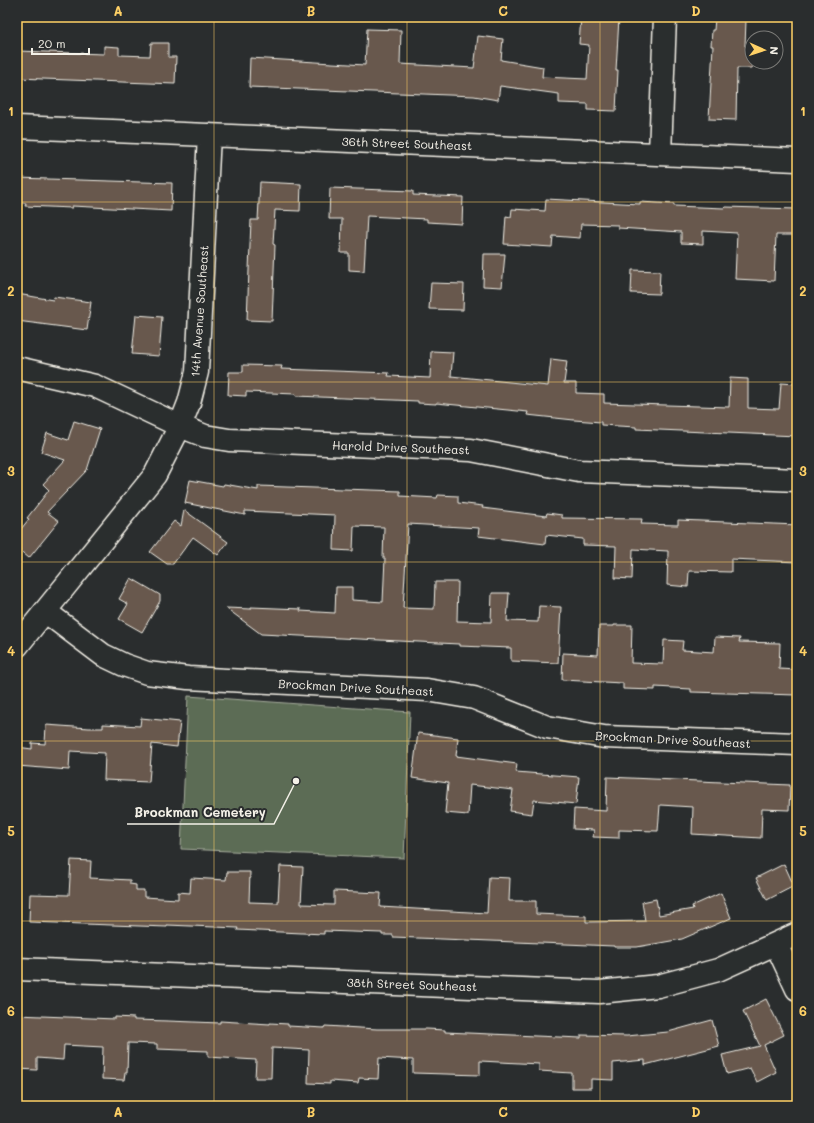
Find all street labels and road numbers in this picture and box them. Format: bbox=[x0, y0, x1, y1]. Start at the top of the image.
street label: 36th Street Southeast bbox=[341, 133, 473, 153]
street label: 14th Avenue Southeast bbox=[186, 245, 212, 377]
street label: Harold Drive Southeast bbox=[332, 437, 470, 457]
street label: Brockman Drive Southeast bbox=[278, 675, 434, 699]
street label: Brockman Drive Southeast bbox=[595, 727, 751, 751]
street label: 38th Street Southeast bbox=[346, 974, 478, 994]

